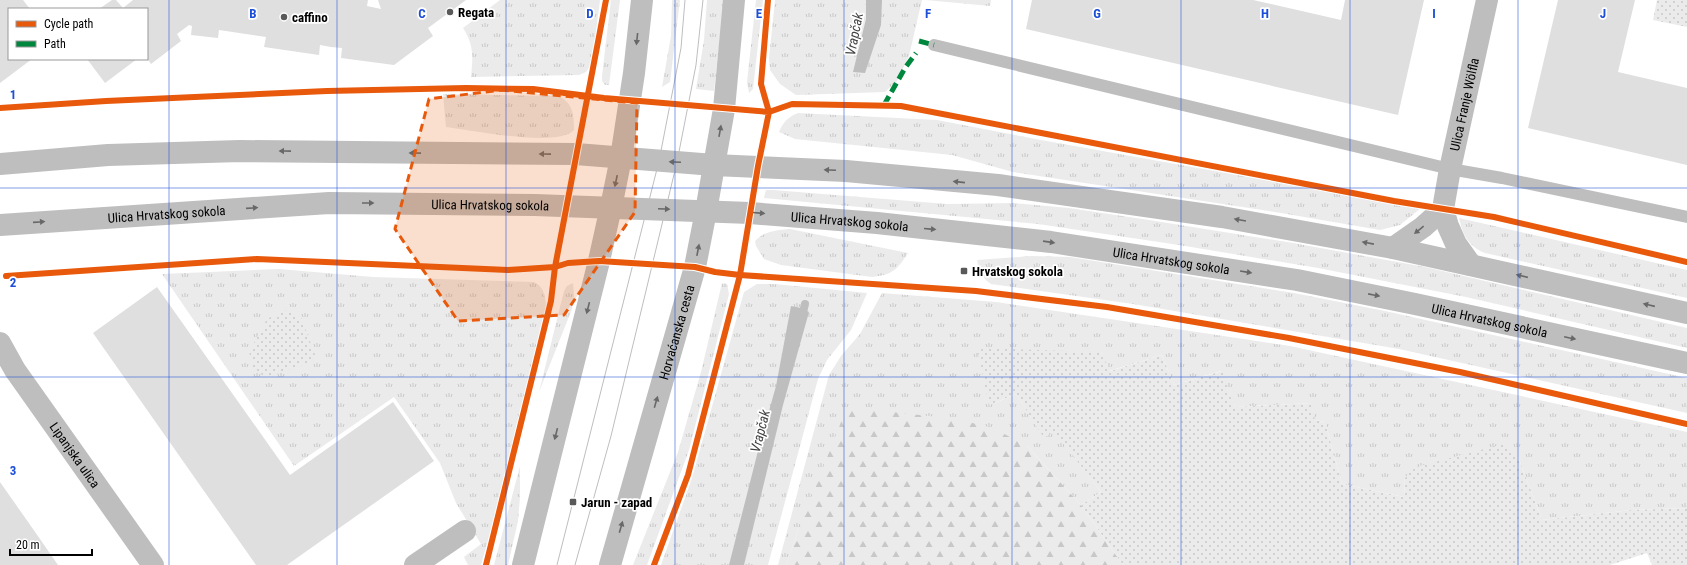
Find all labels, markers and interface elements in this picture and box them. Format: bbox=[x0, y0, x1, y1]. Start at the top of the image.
place label: Regata bbox=[458, 5, 494, 20]
text: B bbox=[249, 6, 257, 21]
text: C bbox=[418, 6, 426, 21]
text: D bbox=[586, 6, 594, 21]
text: E bbox=[756, 6, 763, 21]
text: F bbox=[925, 6, 931, 21]
text: G bbox=[1093, 6, 1101, 21]
text: H bbox=[1261, 6, 1269, 21]
text: I bbox=[1432, 6, 1436, 21]
text: J bbox=[1600, 6, 1606, 21]
marker: Regata bbox=[445, 7, 455, 17]
legend bbox=[8, 8, 148, 60]
place label: caffino bbox=[292, 10, 328, 25]
water label: Vrapčak bbox=[842, 10, 866, 57]
marker: caffino bbox=[279, 12, 289, 22]
text: Cycle path bbox=[44, 17, 94, 31]
one-way arrow bbox=[634, 33, 640, 45]
text: Path bbox=[44, 37, 66, 51]
street label: Ulica Franje Wölfla bbox=[1447, 56, 1482, 152]
text: 1 bbox=[10, 87, 16, 102]
one-way arrow bbox=[717, 125, 723, 137]
one-way arrow bbox=[278, 148, 291, 154]
one-way arrow bbox=[408, 150, 421, 156]
one-way arrow bbox=[538, 151, 551, 157]
one-way arrow bbox=[668, 159, 681, 165]
one-way arrow bbox=[823, 167, 836, 173]
one-way arrow bbox=[613, 175, 619, 187]
one-way arrow bbox=[953, 178, 965, 185]
street label: Ulica Hrvatskog sokola bbox=[431, 196, 550, 213]
one-way arrow bbox=[362, 200, 375, 206]
street label: Ulica Hrvatskog sokola bbox=[107, 202, 226, 225]
one-way arrow bbox=[246, 205, 258, 212]
one-way arrow bbox=[658, 206, 671, 212]
street label: Ulica Hrvatskog sokola bbox=[790, 209, 909, 234]
one-way arrow bbox=[753, 210, 765, 217]
one-way arrow bbox=[1234, 217, 1246, 223]
one-way arrow bbox=[33, 219, 45, 226]
one-way arrow bbox=[924, 226, 937, 233]
one-way arrow bbox=[1414, 226, 1425, 235]
one-way arrow bbox=[1043, 239, 1055, 245]
one-way arrow bbox=[1361, 240, 1374, 246]
one-way arrow bbox=[696, 244, 702, 256]
street label: Ulica Hrvatskog sokola bbox=[1112, 244, 1231, 277]
place label: Hrvatskog sokola bbox=[972, 264, 1063, 279]
marker: Hrvatskog sokola bbox=[959, 266, 969, 276]
one-way arrow bbox=[1240, 269, 1253, 275]
one-way arrow bbox=[1516, 273, 1528, 279]
text: 2 bbox=[10, 275, 17, 290]
street label: Horvaćanska cesta bbox=[656, 283, 697, 381]
one-way arrow bbox=[1368, 293, 1380, 299]
street label: Ulica Hrvatskog sokola bbox=[1430, 300, 1549, 340]
one-way arrow bbox=[1643, 301, 1655, 307]
one-way arrow bbox=[584, 302, 590, 314]
one-way arrow bbox=[1564, 335, 1576, 341]
one-way arrow bbox=[653, 396, 659, 408]
water label: Vrapčak bbox=[747, 407, 773, 454]
street label: Lipanjska ulica bbox=[47, 419, 103, 491]
one-way arrow bbox=[553, 428, 559, 440]
text: 3 bbox=[10, 463, 16, 478]
place label: Jarun - zapad bbox=[581, 495, 652, 510]
marker: Jarun - zapad bbox=[568, 497, 578, 507]
one-way arrow bbox=[618, 521, 624, 534]
scale bar bbox=[10, 531, 92, 557]
text: 20 m bbox=[16, 538, 40, 552]

